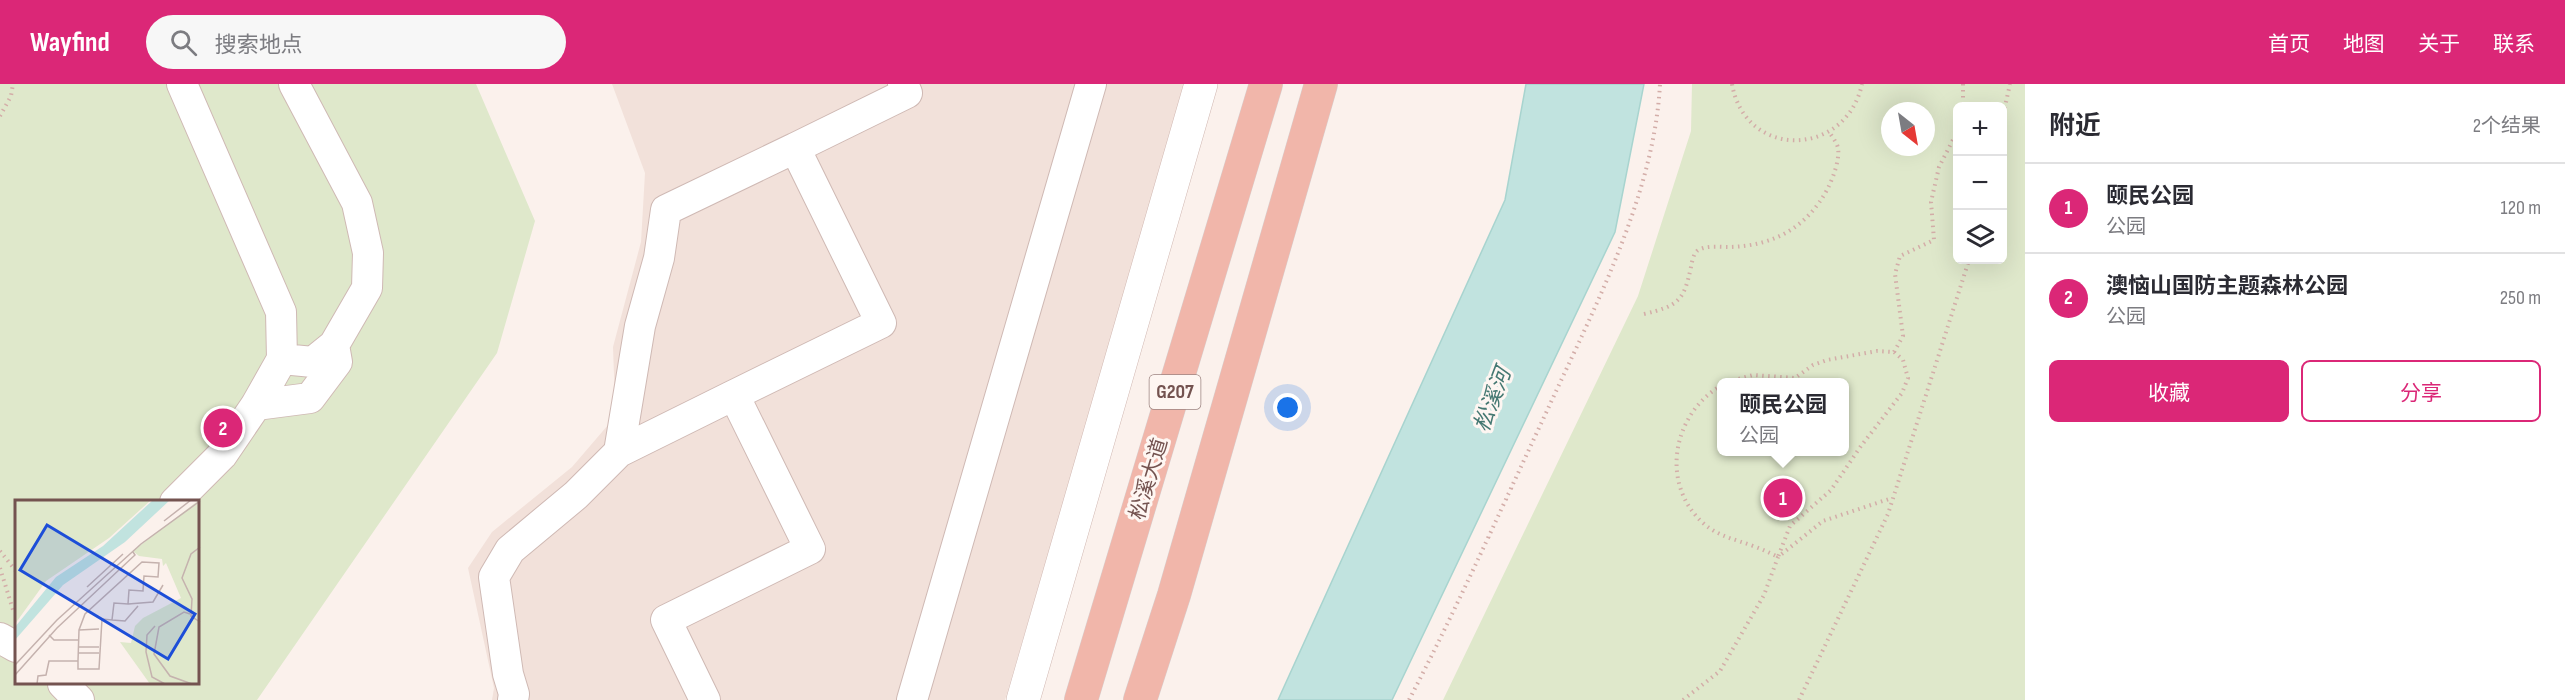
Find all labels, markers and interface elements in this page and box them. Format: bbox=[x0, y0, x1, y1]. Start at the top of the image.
search box bbox=[146, 15, 566, 69]
text: Wayfind bbox=[30, 26, 110, 59]
icon: search bbox=[167, 26, 200, 59]
text: 搜索地点 bbox=[215, 32, 303, 59]
text: 首页 bbox=[2268, 32, 2310, 57]
text: 地图 bbox=[2343, 32, 2385, 57]
text: 关于 bbox=[2418, 32, 2460, 57]
text: 联系 bbox=[2493, 32, 2535, 57]
north arrow bbox=[1881, 102, 1935, 156]
map controls bbox=[1953, 102, 2007, 264]
button: + bbox=[1953, 102, 2007, 156]
text: 附近 bbox=[2049, 111, 2101, 142]
text: 2个结果 bbox=[2473, 114, 2541, 138]
button: − bbox=[1953, 156, 2007, 210]
text: 颐民公园 bbox=[2106, 183, 2194, 210]
text: 1 bbox=[2065, 196, 2072, 220]
text: 120 m bbox=[2501, 196, 2541, 220]
button: layers bbox=[1953, 210, 2007, 264]
text: 公园 bbox=[2106, 215, 2146, 239]
text: 澳恼山国防主题森林公园 bbox=[2106, 273, 2348, 300]
text: 2 bbox=[2064, 286, 2073, 310]
text: 250 m bbox=[2500, 286, 2541, 310]
text: 公园 bbox=[2106, 305, 2146, 329]
button: 收藏 bbox=[2049, 360, 2289, 422]
button: 分享 bbox=[2301, 360, 2541, 422]
water label: 松溪河 bbox=[1469, 361, 1519, 436]
road number: G207 bbox=[1150, 375, 1200, 409]
popup bbox=[1717, 378, 1849, 456]
text: 颐民公园 bbox=[1739, 392, 1827, 419]
your location bbox=[1273, 393, 1302, 422]
pin: 2 bbox=[204, 406, 242, 450]
text: 公园 bbox=[1739, 424, 1779, 448]
street label: 松溪大道 bbox=[1125, 435, 1173, 523]
pin: 1 bbox=[1764, 476, 1802, 520]
inset map bbox=[15, 500, 200, 685]

